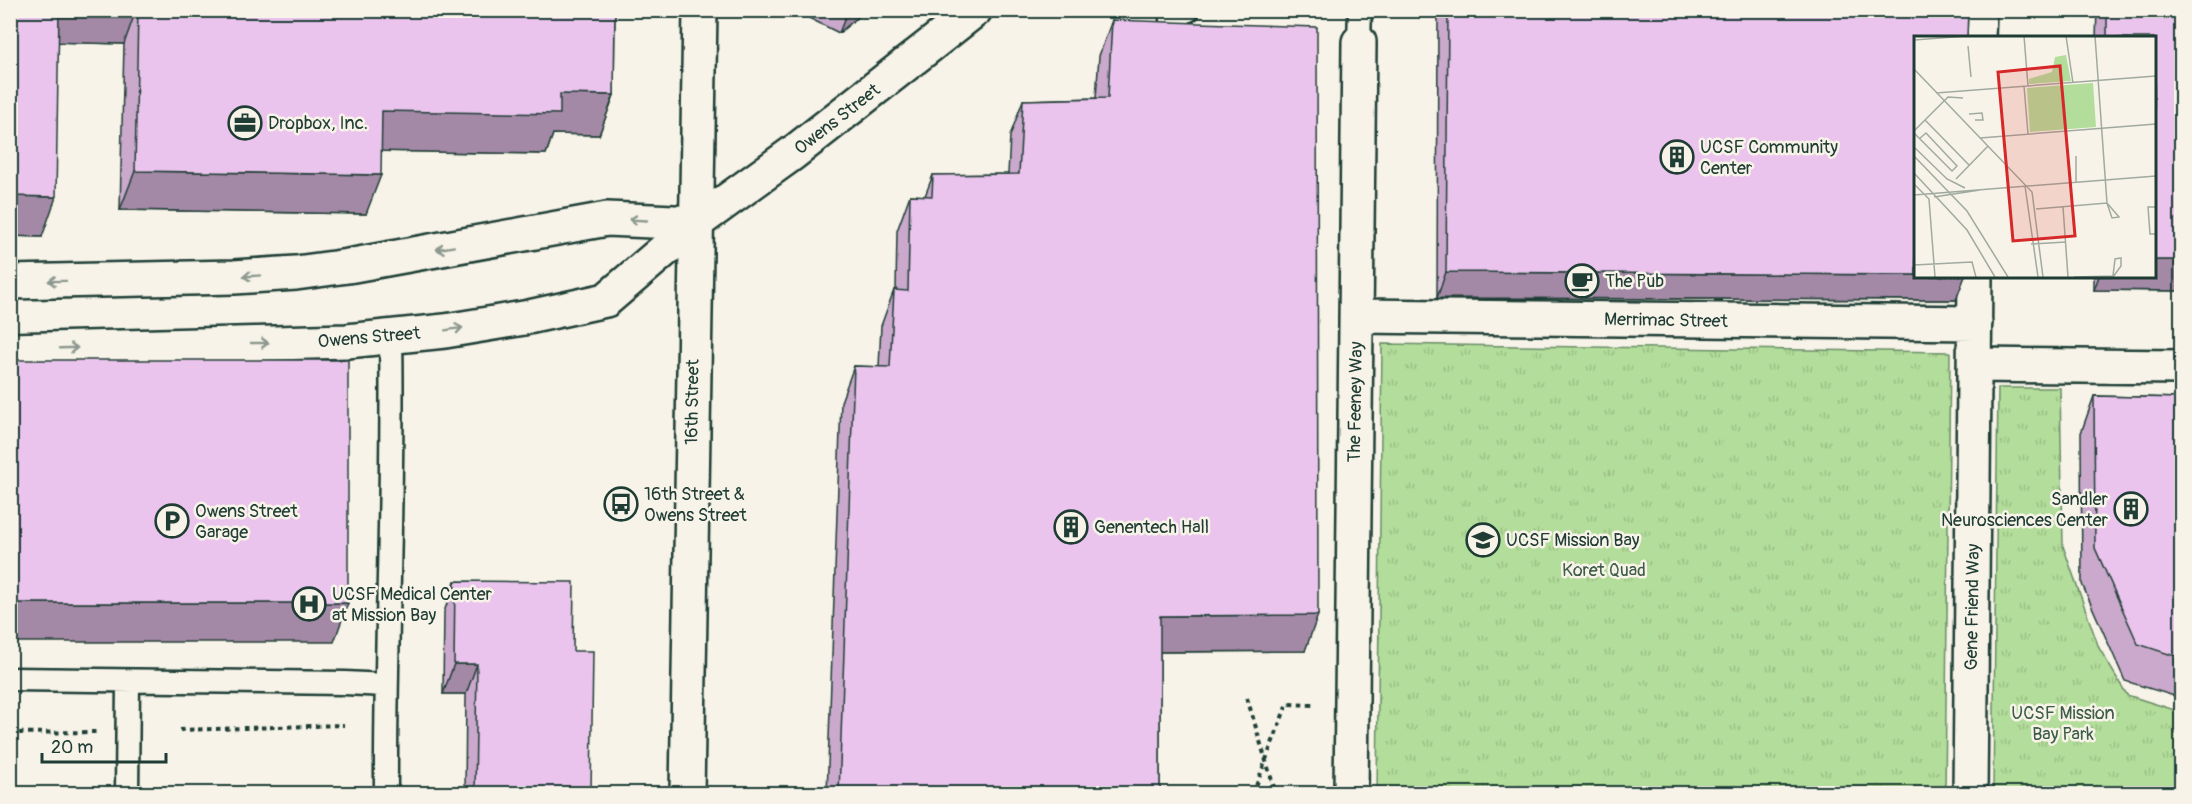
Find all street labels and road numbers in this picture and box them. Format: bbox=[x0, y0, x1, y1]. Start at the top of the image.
street label: Owens Street bbox=[790, 78, 885, 160]
street label: Merrimac Street bbox=[1604, 308, 1729, 333]
street label: Owens Street bbox=[317, 322, 422, 353]
street label: The Feeney Way bbox=[1343, 341, 1368, 463]
street label: 16th Street bbox=[680, 358, 705, 445]
street label: Gene Friend Way bbox=[1960, 543, 1985, 671]

